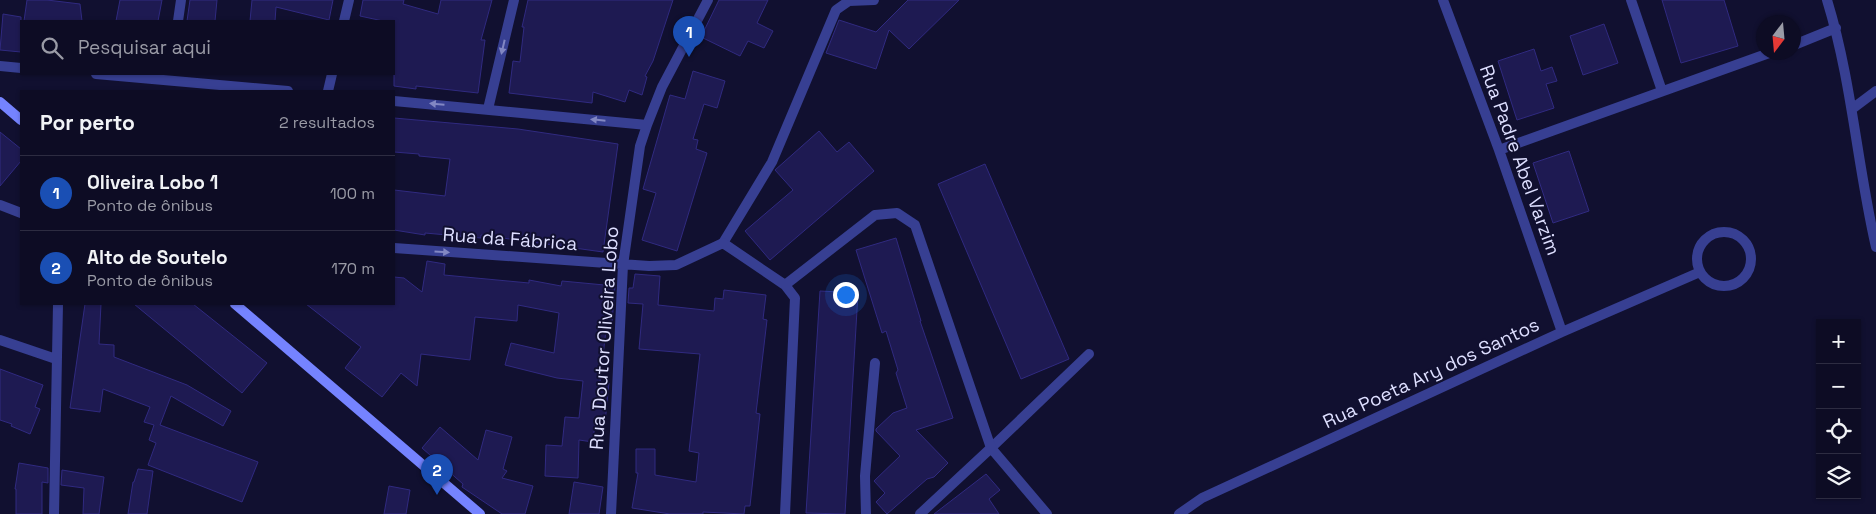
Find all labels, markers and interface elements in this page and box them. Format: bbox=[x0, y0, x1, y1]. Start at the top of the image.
north arrow bbox=[1756, 15, 1801, 60]
pin: 1 bbox=[673, 16, 705, 57]
search box bbox=[20, 20, 395, 75]
icon: search bbox=[38, 34, 66, 62]
text: Pesquisar aqui bbox=[78, 35, 211, 60]
one-way arrow bbox=[499, 40, 507, 55]
street label: Rua Padre Abel Varzim bbox=[1474, 61, 1566, 259]
one-way arrow bbox=[428, 100, 444, 108]
text: Por perto bbox=[40, 109, 135, 136]
text: 2 resultados bbox=[279, 112, 375, 133]
one-way arrow bbox=[590, 116, 606, 124]
text: Oliveira Lobo 1 bbox=[87, 170, 218, 195]
text: 1 bbox=[52, 183, 60, 204]
text: 100 m bbox=[330, 183, 375, 204]
text: Ponto de ônibus bbox=[87, 195, 213, 216]
street label: Rua da Fábrica bbox=[442, 222, 578, 256]
street label: Rua Doutor Oliveira Lobo bbox=[584, 225, 624, 451]
text: Alto de Soutelo bbox=[87, 245, 228, 270]
one-way arrow bbox=[435, 248, 451, 256]
text: 2 bbox=[51, 258, 61, 279]
text: 170 m bbox=[331, 258, 375, 279]
text: Ponto de ônibus bbox=[87, 270, 213, 291]
your location bbox=[833, 282, 859, 308]
street label: Rua Poeta Ary dos Santos bbox=[1319, 312, 1543, 434]
map controls bbox=[1816, 319, 1861, 499]
button: + bbox=[1816, 319, 1861, 364]
button: − bbox=[1816, 364, 1861, 409]
button: locate bbox=[1816, 409, 1861, 454]
pin: 2 bbox=[421, 454, 453, 495]
button: layers bbox=[1816, 454, 1861, 499]

